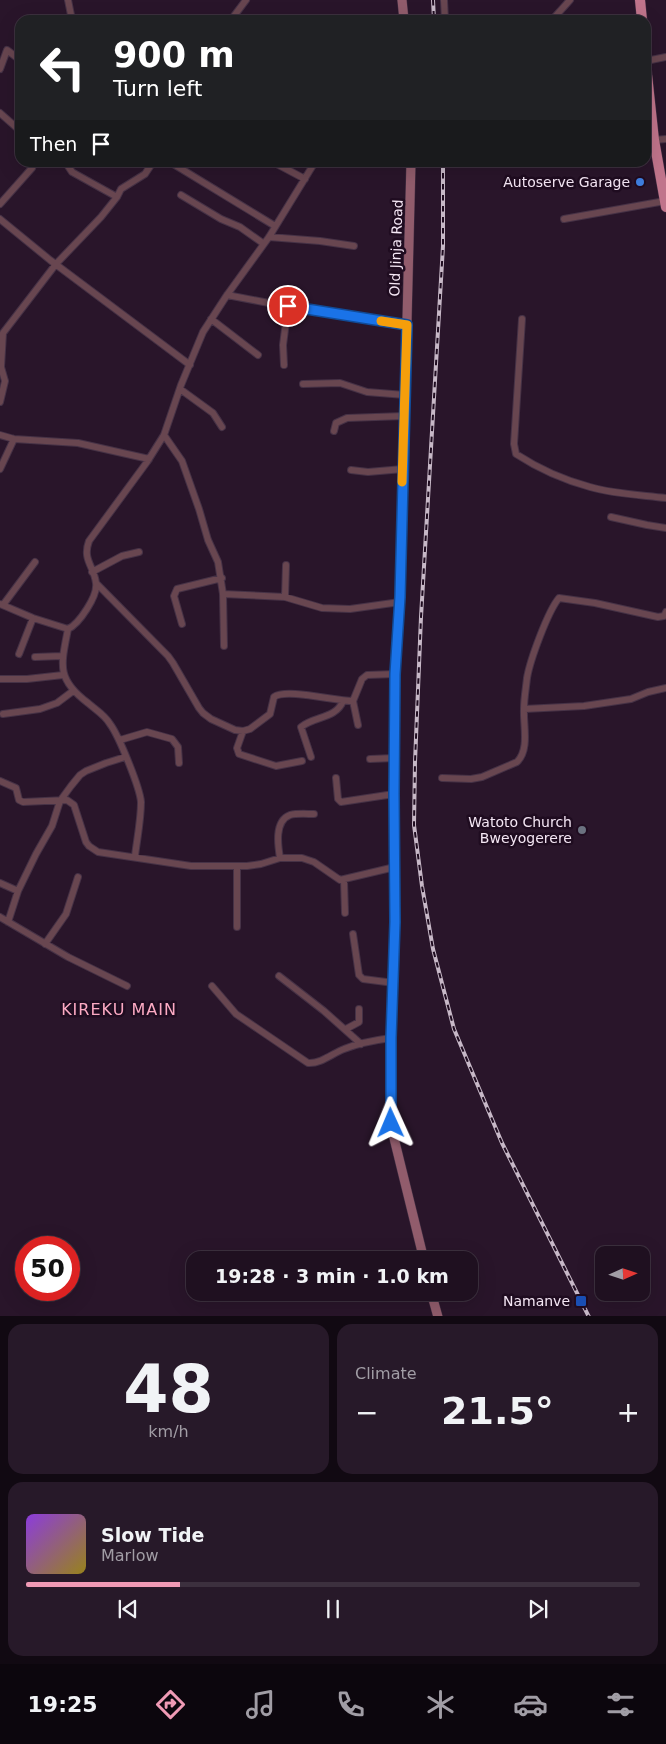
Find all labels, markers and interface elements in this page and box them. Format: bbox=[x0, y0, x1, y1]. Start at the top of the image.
icon: left bbox=[30, 35, 95, 100]
text: 900 m bbox=[113, 35, 235, 75]
text: Turn left bbox=[113, 76, 202, 101]
icon: arrive bbox=[87, 130, 115, 158]
text: Then bbox=[30, 133, 77, 155]
place label: Autoserve Garage bbox=[503, 174, 630, 190]
marker: Autoserve Garage bbox=[634, 176, 646, 188]
street label: Old Jinja Road bbox=[386, 199, 406, 297]
pin bbox=[267, 285, 309, 327]
icon: arrive bbox=[274, 292, 302, 320]
place label: Watoto Church Bweyogerere bbox=[468, 814, 572, 846]
marker: Watoto Church Bweyogerere bbox=[576, 824, 588, 836]
district label: KIREKU MAIN bbox=[61, 1000, 177, 1019]
position arrow bbox=[364, 1096, 416, 1148]
speed limit sign: 50 bbox=[15, 1236, 80, 1301]
north arrow bbox=[595, 1246, 650, 1301]
map controls bbox=[595, 1246, 650, 1301]
text: 19:28 · 3 min · 1.0 km bbox=[215, 1265, 449, 1287]
place label: Namanve bbox=[503, 1293, 570, 1309]
marker: Namanve bbox=[574, 1294, 588, 1308]
text: 48 bbox=[123, 1352, 214, 1427]
text: Climate bbox=[355, 1364, 417, 1383]
text: 21.5° bbox=[441, 1389, 554, 1433]
text: − bbox=[355, 1396, 378, 1429]
text: + bbox=[617, 1396, 640, 1429]
text: km/h bbox=[148, 1422, 189, 1441]
text: Slow Tide bbox=[101, 1524, 204, 1546]
text: Marlow bbox=[101, 1546, 159, 1565]
icon: previous bbox=[114, 1595, 142, 1623]
icon: pause bbox=[319, 1595, 347, 1623]
icon: next bbox=[524, 1595, 552, 1623]
icon: directions bbox=[153, 1687, 188, 1722]
icon: music bbox=[243, 1687, 278, 1722]
icon: phone bbox=[333, 1687, 368, 1722]
icon: climate bbox=[423, 1687, 458, 1722]
icon: car bbox=[513, 1687, 548, 1722]
icon: filters bbox=[603, 1687, 638, 1722]
text: 19:25 bbox=[28, 1692, 98, 1717]

